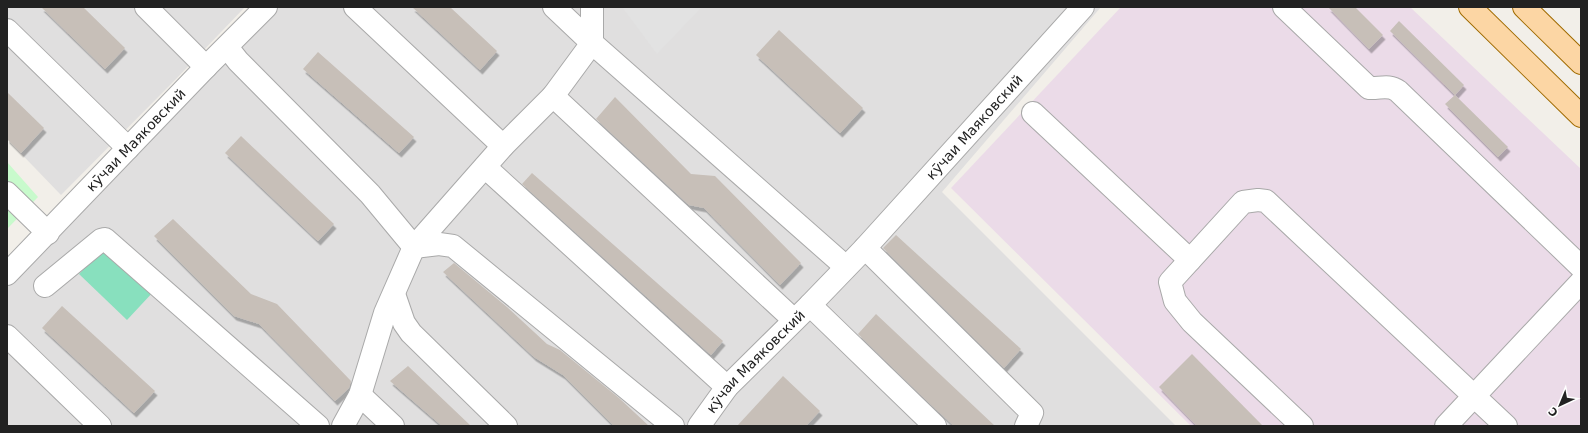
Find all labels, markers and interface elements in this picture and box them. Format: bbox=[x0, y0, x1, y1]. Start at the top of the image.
street label: кӯчаи Маяковский bbox=[923, 71, 1026, 183]
street label: кӯчаи Маяковский bbox=[83, 85, 189, 194]
street label: кӯчаи Маяковский bbox=[703, 307, 808, 416]
north arrow bbox=[1540, 385, 1580, 425]
text: С bbox=[1546, 404, 1561, 419]

